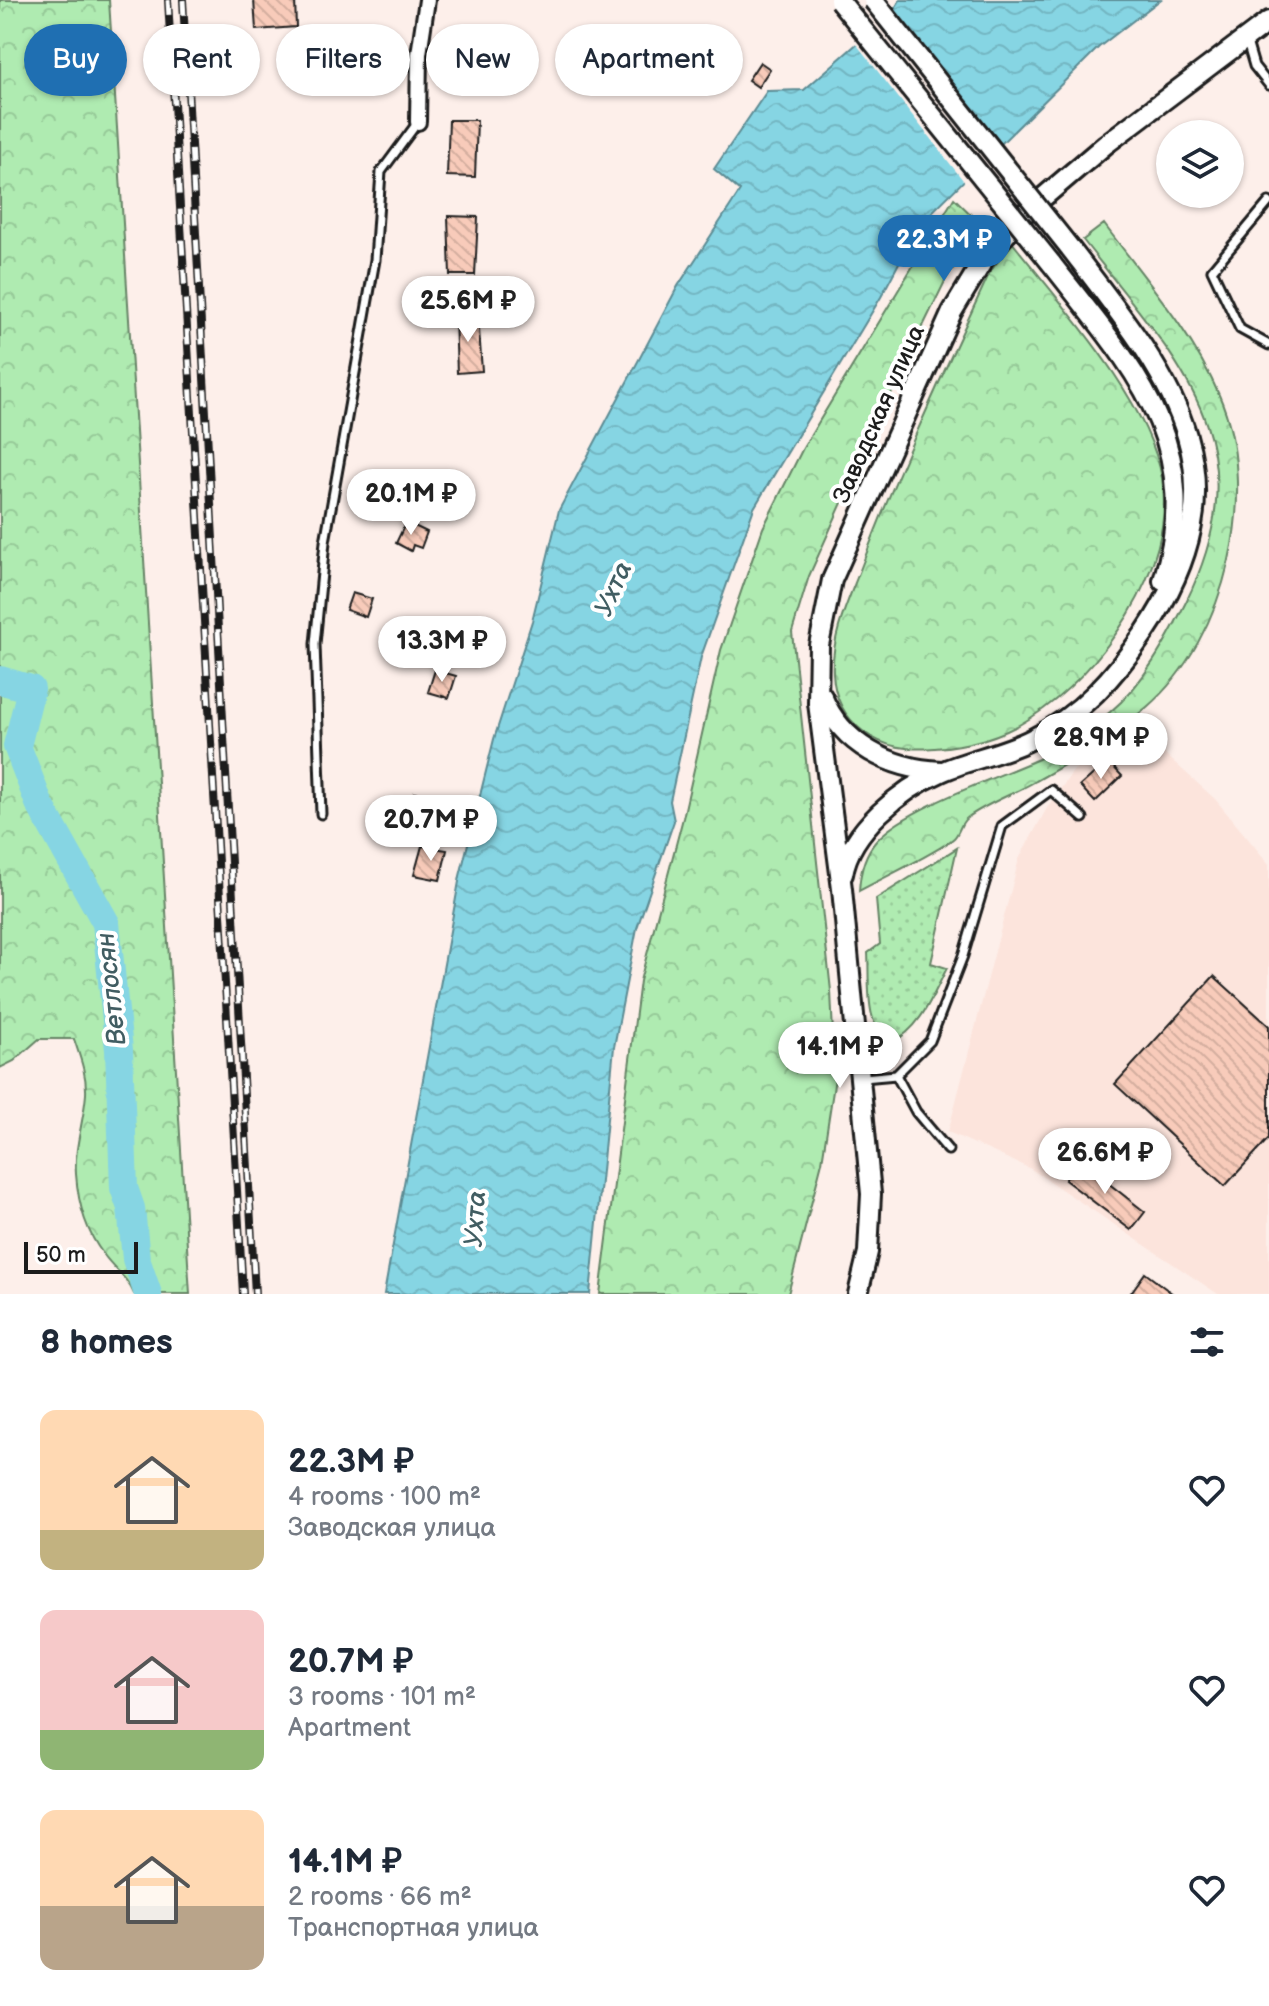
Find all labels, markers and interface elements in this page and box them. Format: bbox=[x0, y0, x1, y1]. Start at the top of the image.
chip: Buy bbox=[24, 24, 127, 96]
chip: Rent bbox=[143, 24, 260, 96]
chip: Filters bbox=[276, 24, 410, 96]
chip: New bbox=[426, 24, 539, 96]
chip: Apartment bbox=[555, 24, 743, 96]
map controls bbox=[1156, 120, 1244, 208]
button: layers bbox=[1156, 120, 1244, 208]
pin: 22.3M ₽ bbox=[870, 215, 1018, 283]
text: 22.3M ₽ bbox=[896, 225, 992, 256]
pin: 25.6M ₽ bbox=[394, 276, 542, 344]
text: 25.6M ₽ bbox=[420, 286, 516, 317]
street label: Заводская улица bbox=[827, 320, 931, 508]
pin: 20.1M ₽ bbox=[337, 469, 485, 537]
text: 20.1M ₽ bbox=[365, 479, 457, 510]
water label: Ухта bbox=[588, 557, 640, 621]
pin: 13.3M ₽ bbox=[368, 616, 516, 684]
text: 13.3M ₽ bbox=[396, 626, 488, 657]
pin: 28.9M ₽ bbox=[1027, 713, 1175, 781]
text: 28.9M ₽ bbox=[1053, 723, 1149, 754]
pin: 20.7M ₽ bbox=[357, 795, 505, 863]
text: 20.7M ₽ bbox=[383, 805, 479, 836]
water label: Ветлосян bbox=[91, 931, 133, 1047]
pin: 14.1M ₽ bbox=[766, 1022, 914, 1090]
text: 14.1M ₽ bbox=[796, 1032, 884, 1063]
pin: 26.6M ₽ bbox=[1031, 1128, 1179, 1196]
text: 26.6M ₽ bbox=[1056, 1138, 1154, 1169]
water label: Ухта bbox=[459, 1190, 493, 1248]
scale bar bbox=[24, 1238, 138, 1274]
text: 50 m bbox=[36, 1242, 86, 1269]
icon: filters bbox=[1185, 1320, 1229, 1364]
text: 8 homes bbox=[40, 1322, 173, 1363]
text: 22.3M ₽ bbox=[288, 1441, 414, 1482]
icon: home bbox=[104, 1442, 200, 1538]
icon: heart bbox=[1185, 1468, 1229, 1512]
text: 4 rooms · 100 m² bbox=[288, 1482, 481, 1513]
text: Заводская улица bbox=[288, 1513, 496, 1544]
text: 20.7M ₽ bbox=[288, 1641, 413, 1682]
icon: home bbox=[104, 1642, 200, 1738]
icon: heart bbox=[1185, 1668, 1229, 1712]
text: 3 rooms · 101 m² bbox=[288, 1682, 476, 1713]
text: Apartment bbox=[288, 1713, 411, 1744]
text: 14.1M ₽ bbox=[288, 1841, 402, 1882]
icon: home bbox=[104, 1842, 200, 1938]
icon: heart bbox=[1185, 1868, 1229, 1912]
text: 2 rooms · 66 m² bbox=[288, 1882, 472, 1913]
text: Транспортная улица bbox=[288, 1913, 539, 1944]

